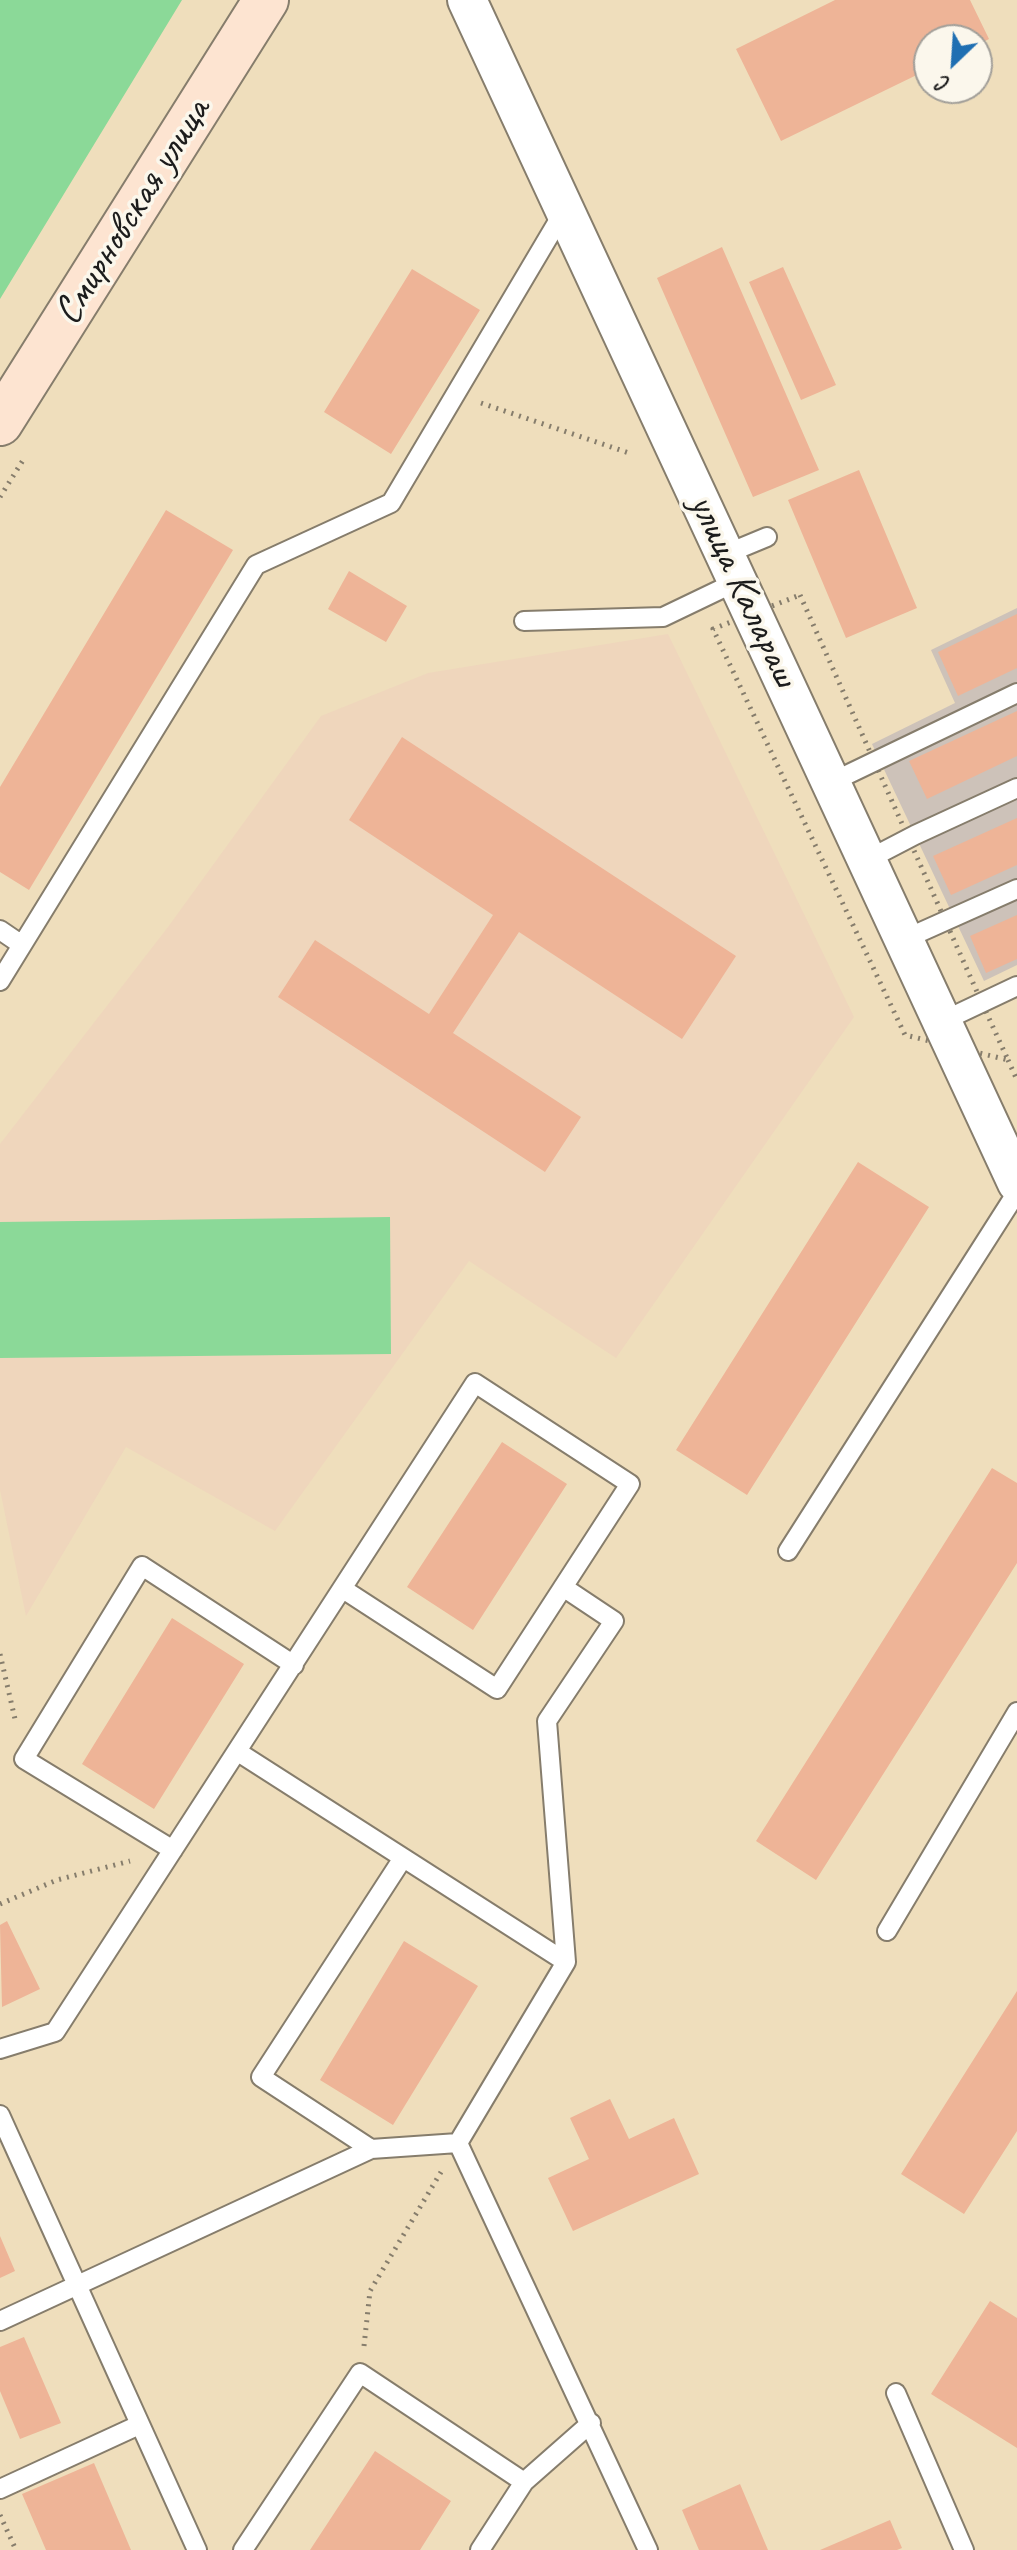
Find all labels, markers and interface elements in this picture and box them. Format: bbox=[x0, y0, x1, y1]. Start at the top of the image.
north arrow bbox=[913, 24, 993, 104]
text: С bbox=[933, 69, 955, 99]
street label: Смирновская улица bbox=[44, 90, 222, 334]
street label: улица Калараш bbox=[678, 487, 808, 695]

